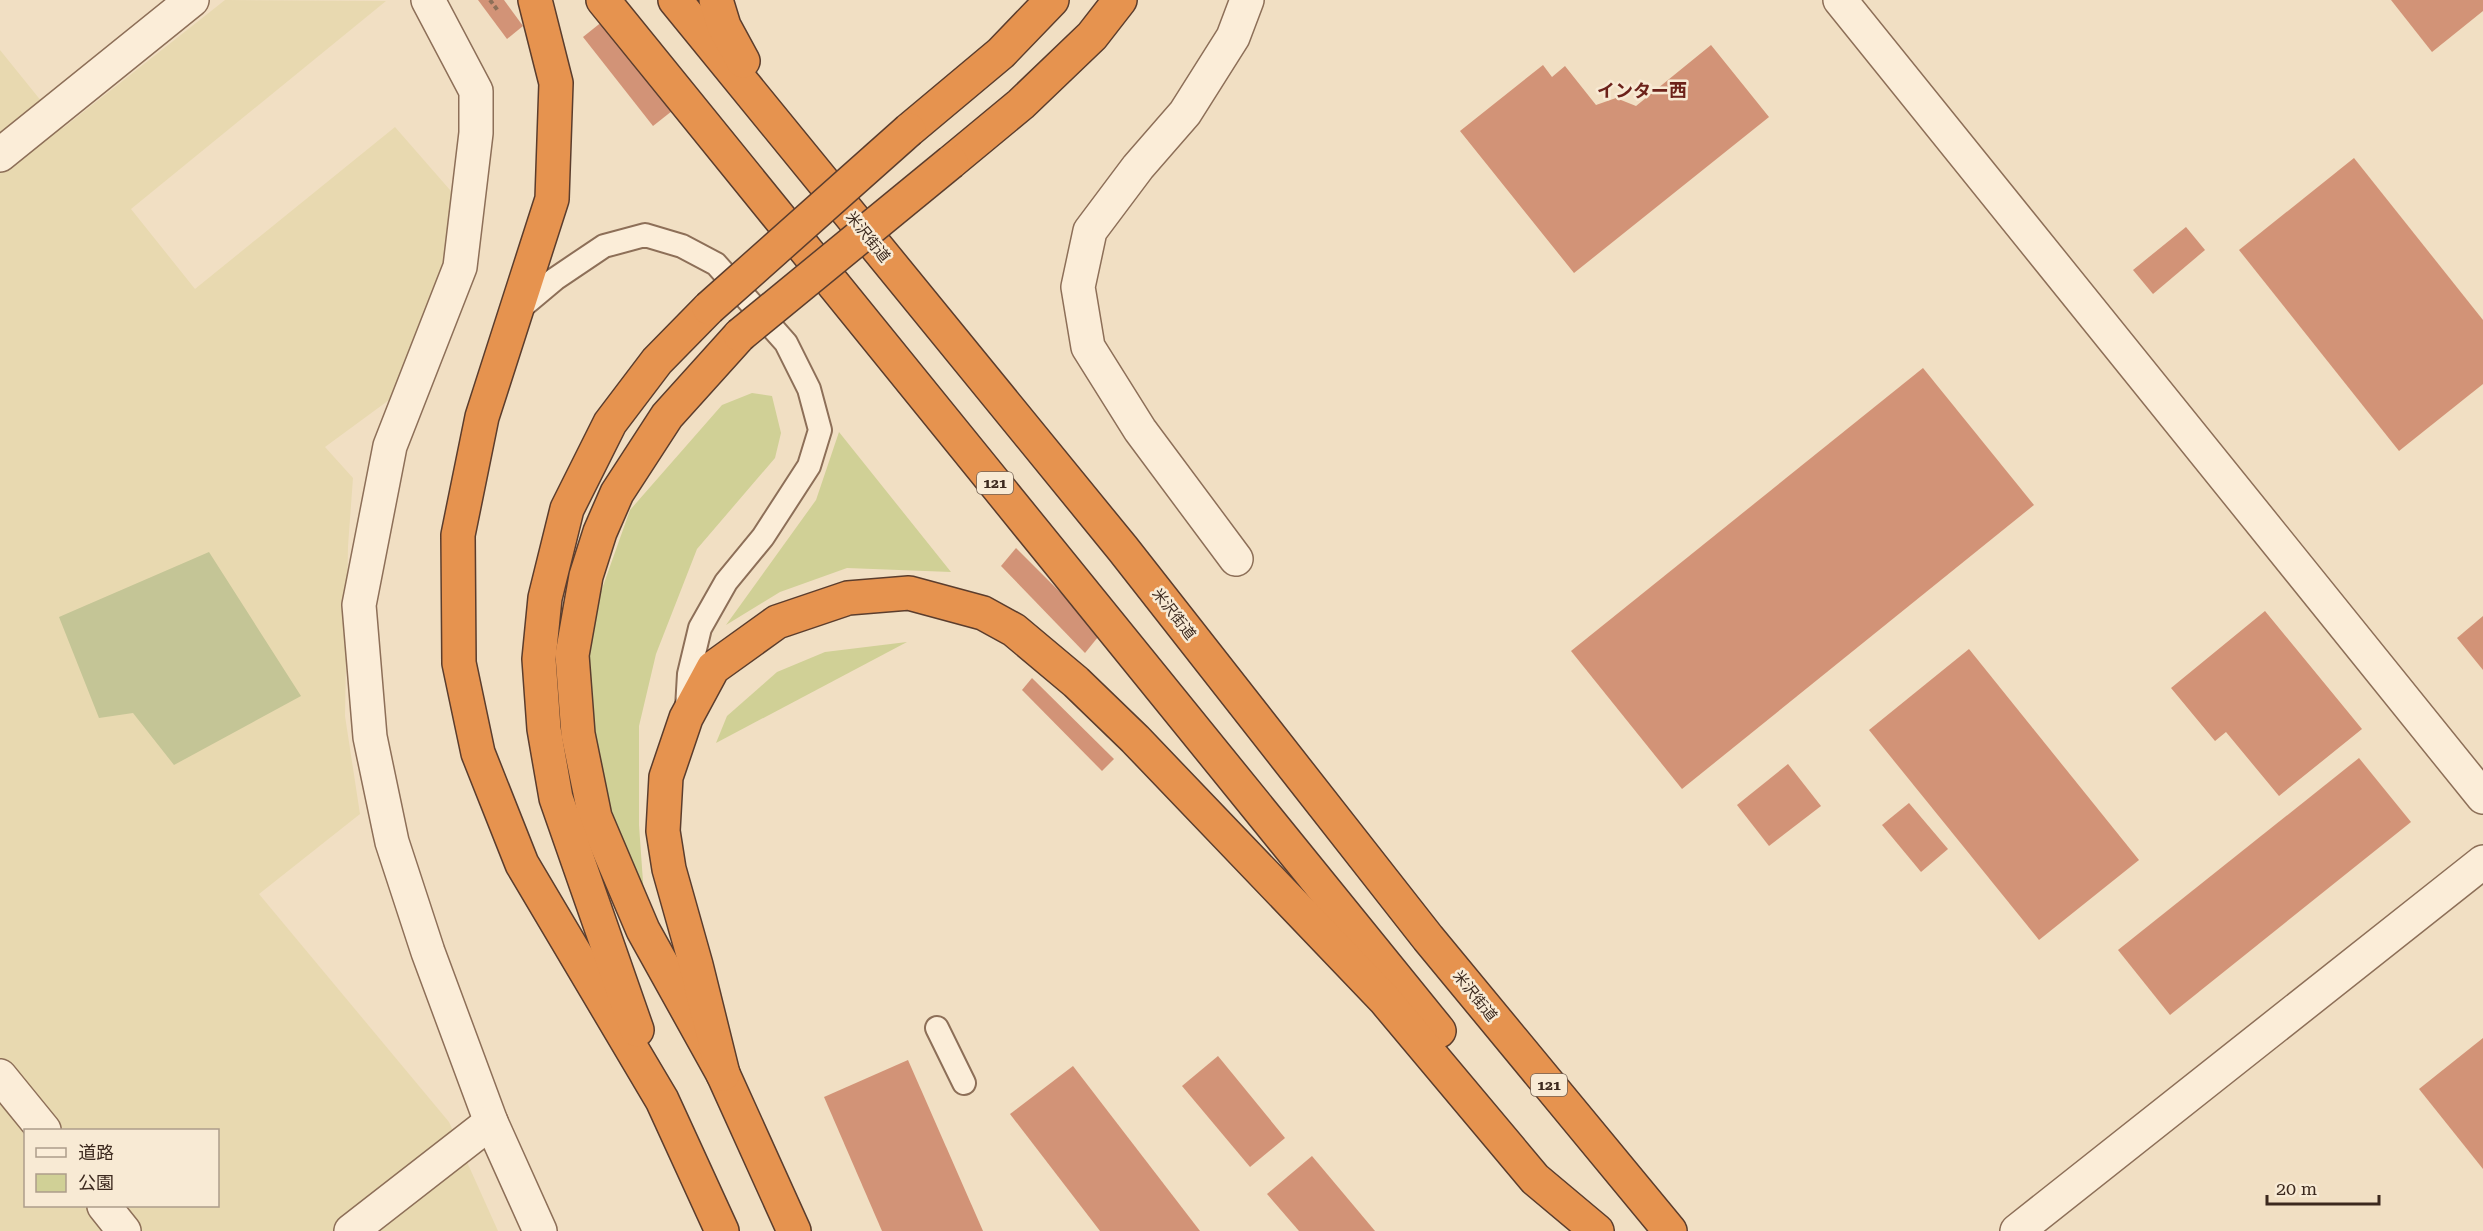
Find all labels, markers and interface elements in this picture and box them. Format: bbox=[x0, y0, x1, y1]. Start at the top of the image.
district label: インター西 bbox=[1597, 80, 1687, 101]
street label: 米沢街道 bbox=[842, 208, 894, 266]
road number: 121 bbox=[977, 472, 1013, 494]
street label: 米沢街道 bbox=[1148, 585, 1200, 643]
street label: 米沢街道 bbox=[1449, 967, 1501, 1025]
road number: 121 bbox=[1531, 1074, 1567, 1096]
legend bbox=[24, 1129, 219, 1207]
text: 道路 bbox=[78, 1142, 114, 1163]
scale bar bbox=[2267, 1168, 2380, 1206]
text: 公園 bbox=[78, 1172, 114, 1193]
text: 20 m bbox=[2276, 1178, 2317, 1199]

